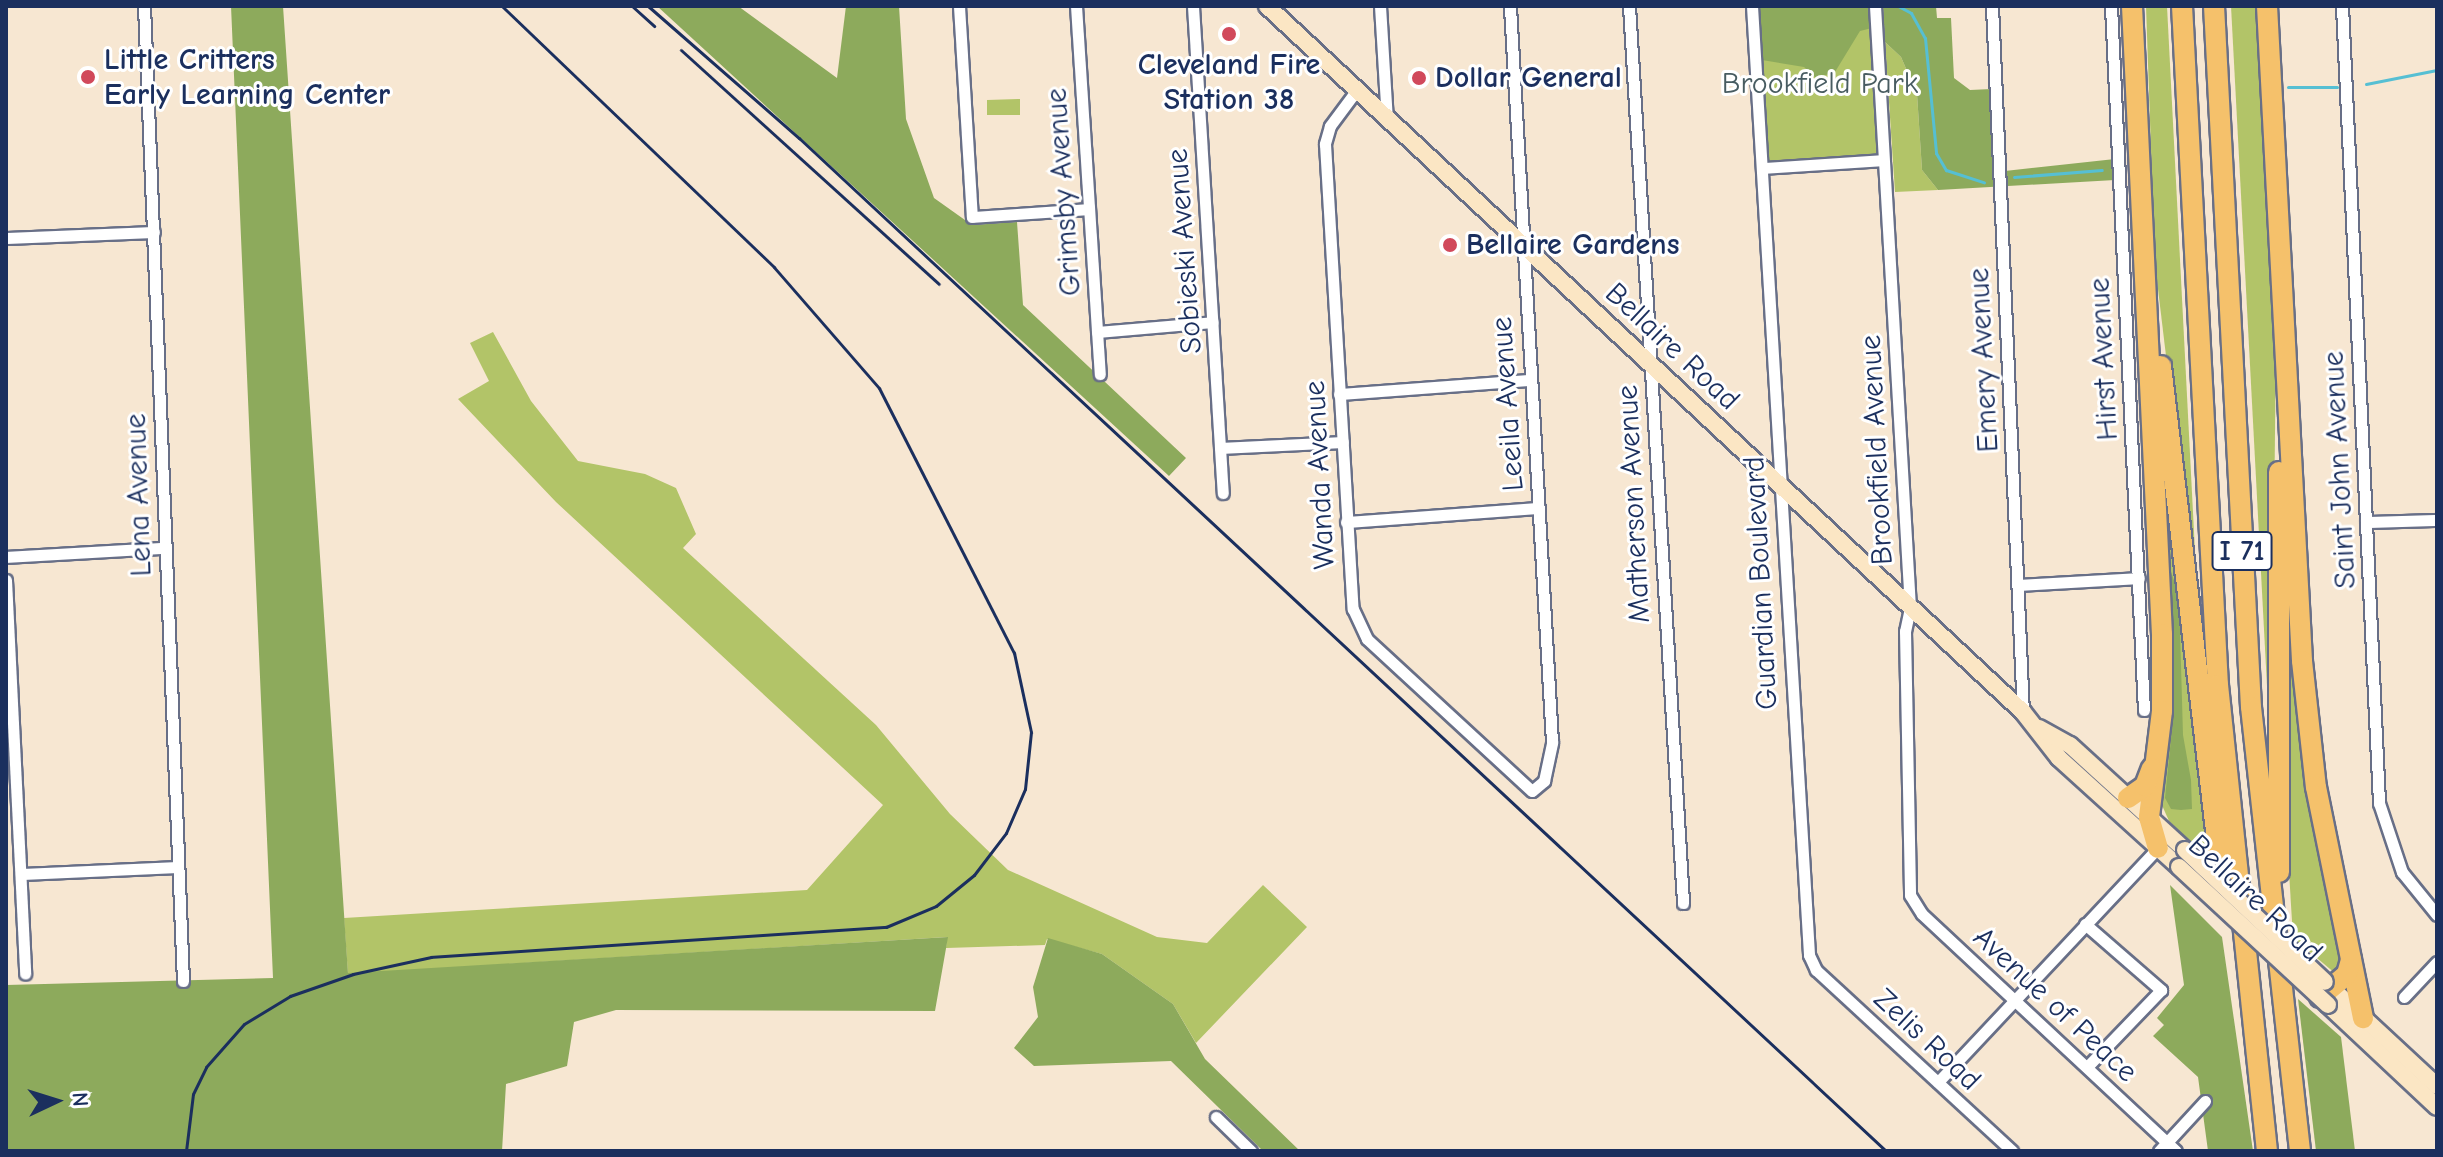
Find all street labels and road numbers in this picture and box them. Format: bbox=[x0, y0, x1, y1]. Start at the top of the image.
street label: Grimsby Avenue bbox=[1039, 87, 1089, 297]
street label: Sobieski Avenue bbox=[1160, 147, 1210, 355]
street label: Emery Avenue bbox=[1961, 267, 2007, 453]
street label: Bellaire Road bbox=[1597, 276, 1747, 418]
street label: Hirst Avenue bbox=[2082, 277, 2126, 441]
street label: Leeila Avenue bbox=[1484, 316, 1532, 492]
street label: Brookfield Avenue bbox=[1853, 334, 1901, 566]
street label: Saint John Avenue bbox=[2316, 350, 2364, 590]
street label: Wanda Avenue bbox=[1297, 380, 1343, 570]
street label: Matherson Avenue bbox=[1610, 384, 1658, 624]
street label: Lena Avenue bbox=[118, 413, 160, 577]
street label: Guardian Boulevard bbox=[1736, 455, 1786, 711]
road number: I 71 bbox=[2210, 527, 2274, 575]
street label: Bellaire Road bbox=[2180, 828, 2330, 970]
street label: Avenue of Peace bbox=[1966, 920, 2144, 1090]
street label: Zelis Road bbox=[1866, 981, 1988, 1099]

